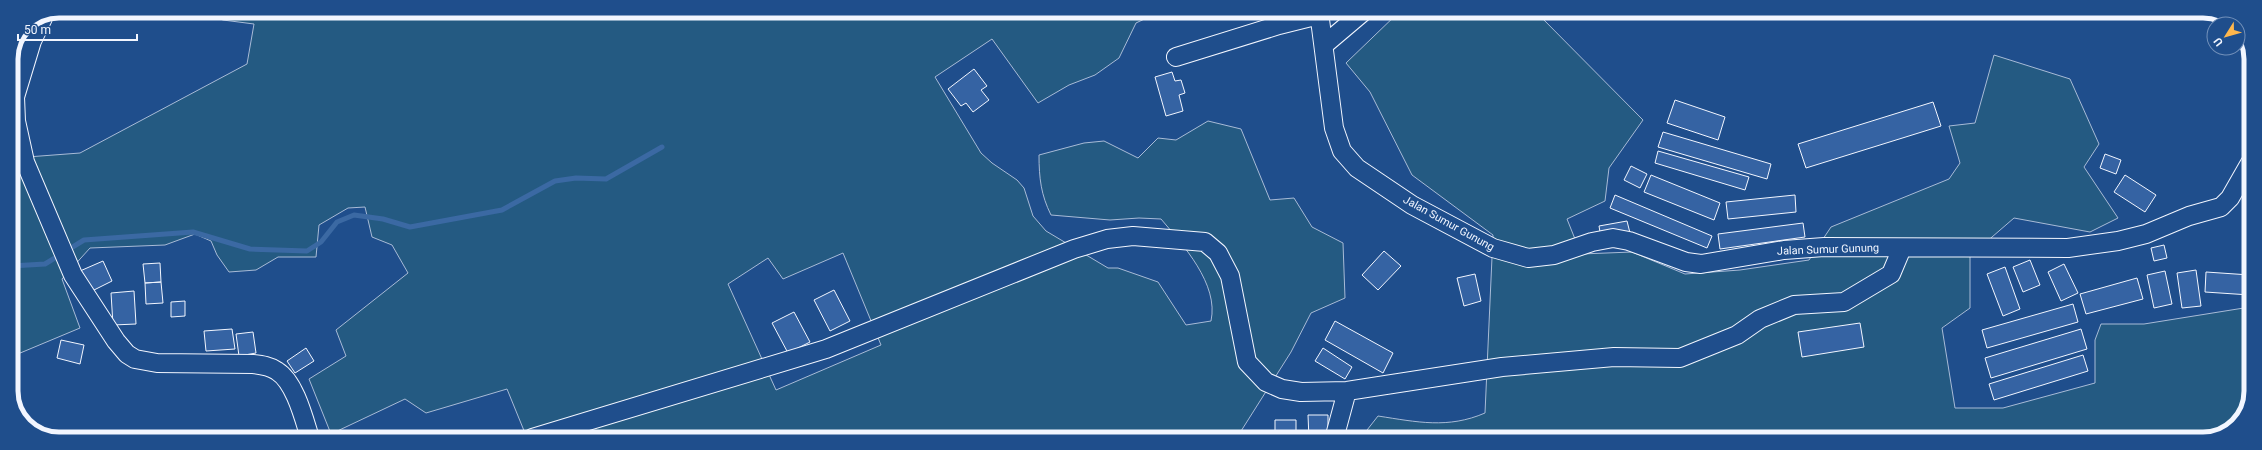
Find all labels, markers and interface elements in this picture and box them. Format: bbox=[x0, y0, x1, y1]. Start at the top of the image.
scale bar bbox=[18, 16, 137, 42]
north arrow bbox=[2206, 16, 2246, 56]
text: 50 m bbox=[24, 23, 51, 37]
text: U bbox=[2211, 35, 2226, 49]
street label: Jalan Sumur Gunung bbox=[1401, 193, 1497, 254]
street label: Jalan Sumur Gunung bbox=[1777, 241, 1879, 258]

